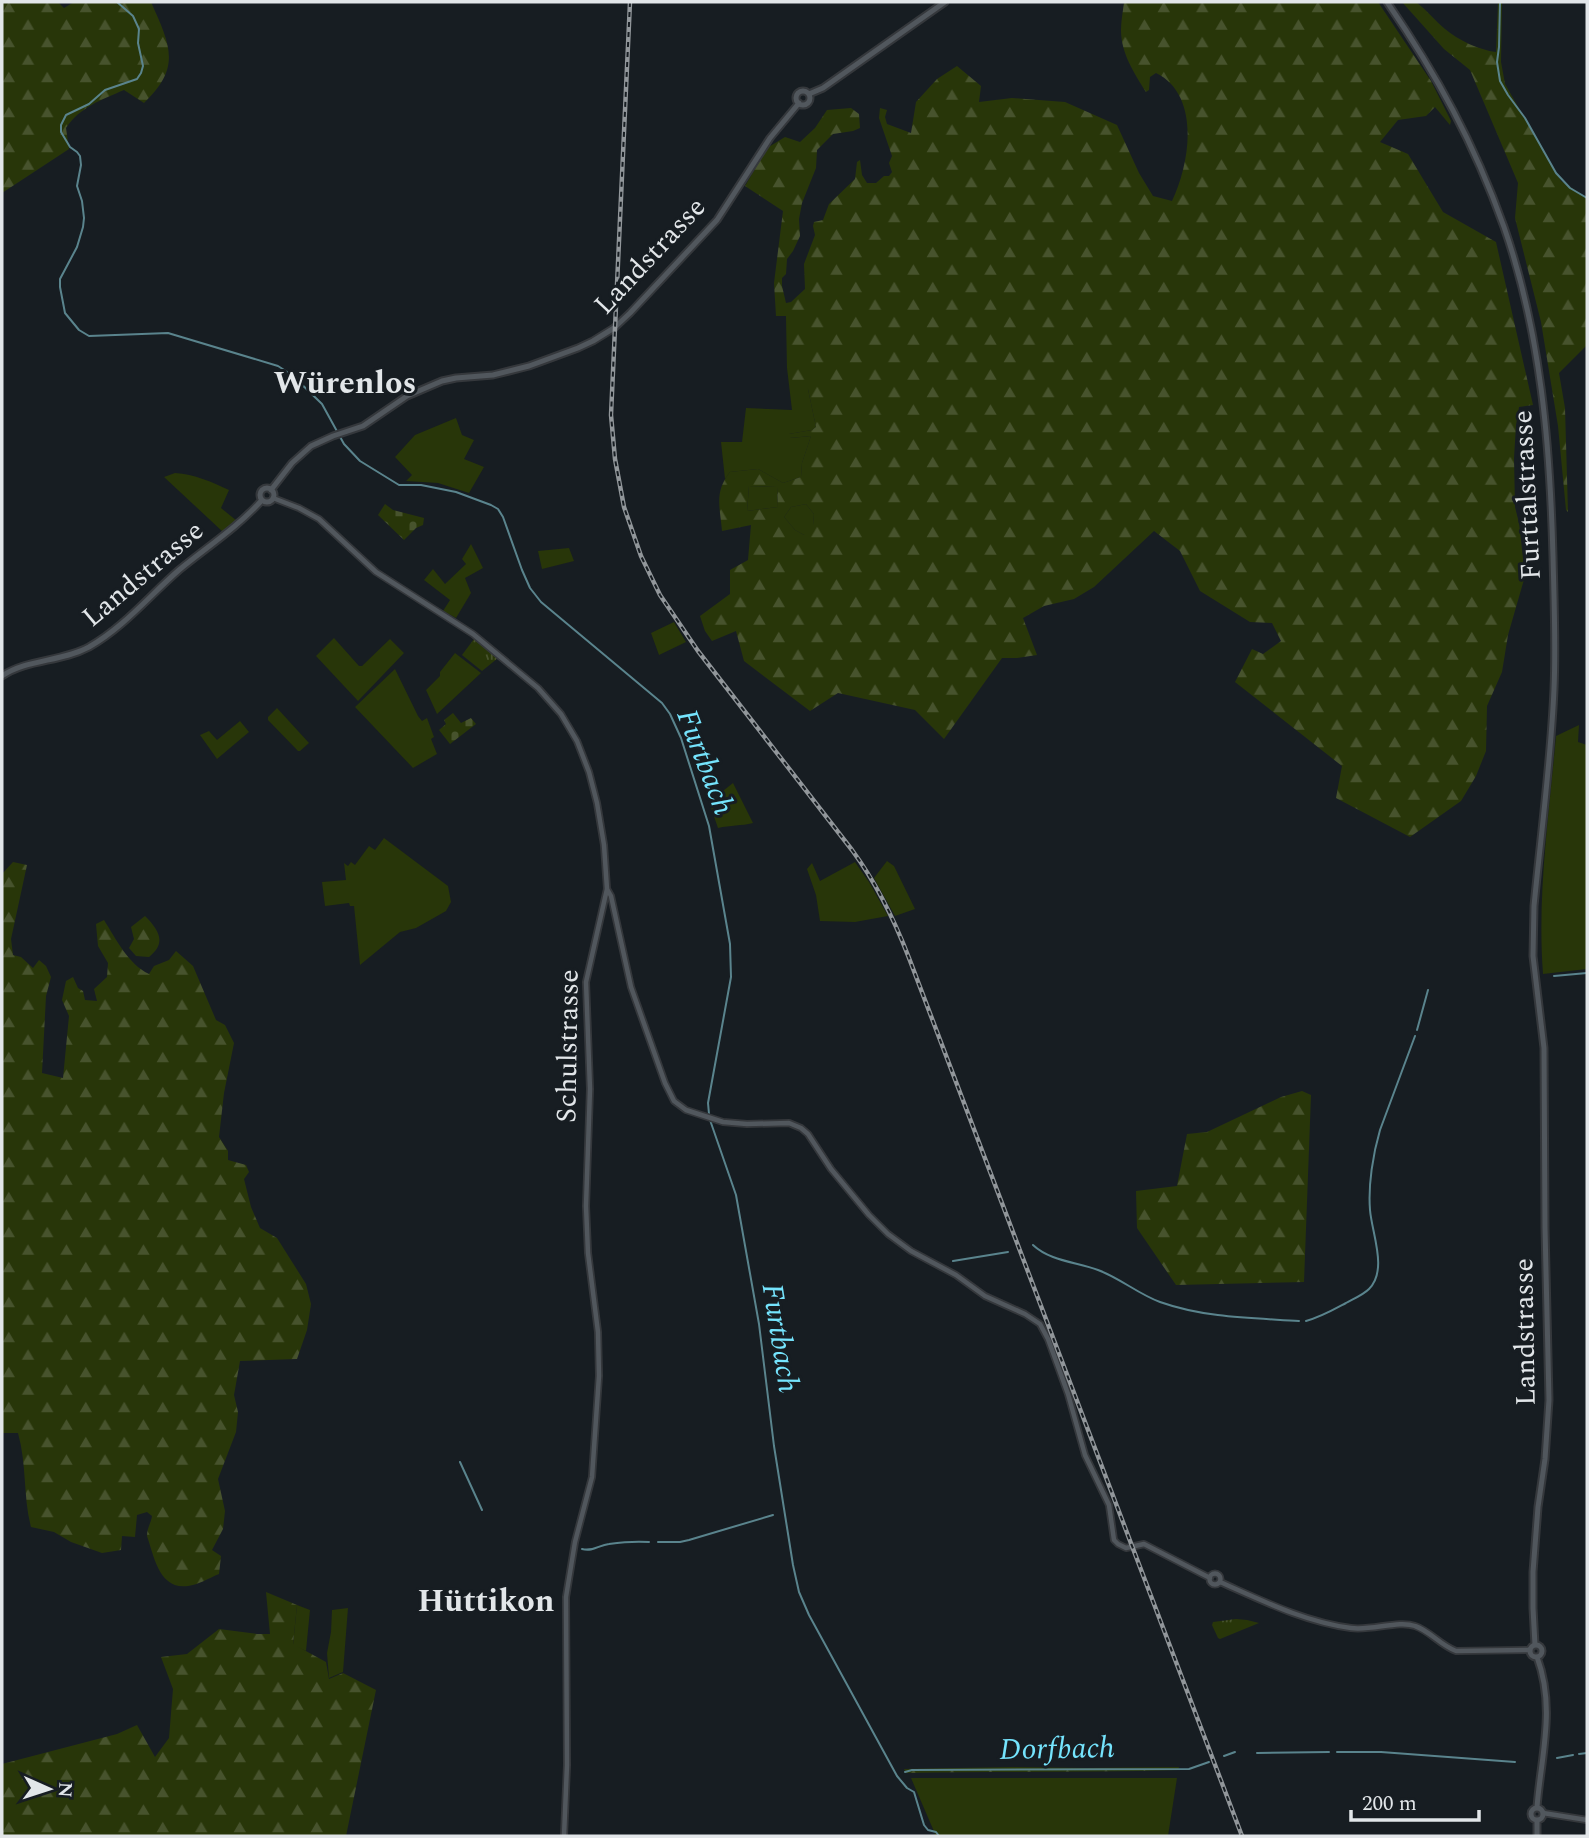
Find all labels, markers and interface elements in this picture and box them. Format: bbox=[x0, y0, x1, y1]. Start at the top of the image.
street label: Landstrasse bbox=[584, 187, 716, 325]
district label: Würenlos bbox=[273, 359, 417, 408]
street label: Furttalstrasse bbox=[1501, 409, 1553, 581]
street label: Landstrasse bbox=[73, 510, 213, 638]
water label: Furtbach bbox=[664, 702, 746, 822]
street label: Schulstrasse bbox=[545, 969, 591, 1123]
street label: Landstrasse bbox=[1502, 1258, 1548, 1406]
water label: Furtbach bbox=[749, 1280, 811, 1396]
district label: Hüttikon bbox=[418, 1577, 555, 1626]
water label: Dorfbach bbox=[999, 1725, 1115, 1773]
north arrow bbox=[14, 1754, 84, 1824]
scale bar bbox=[1351, 1778, 1479, 1822]
text: N bbox=[50, 1781, 79, 1798]
text: 200 m bbox=[1362, 1788, 1417, 1820]

